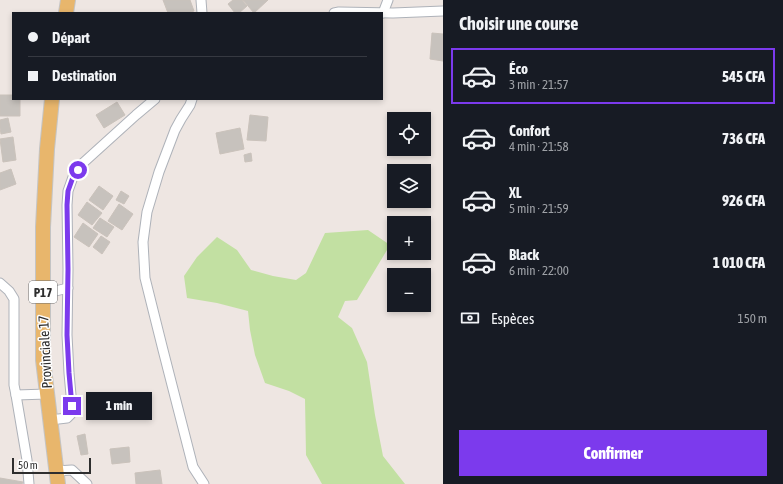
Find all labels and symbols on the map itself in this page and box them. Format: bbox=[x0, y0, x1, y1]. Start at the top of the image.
route start bbox=[69, 161, 87, 179]
road number: P17 bbox=[29, 281, 57, 303]
street label: Provinciale 17 bbox=[35, 315, 55, 389]
callout: 1 min bbox=[86, 392, 152, 420]
route end bbox=[63, 397, 81, 415]
scale bar bbox=[12, 456, 91, 475]

